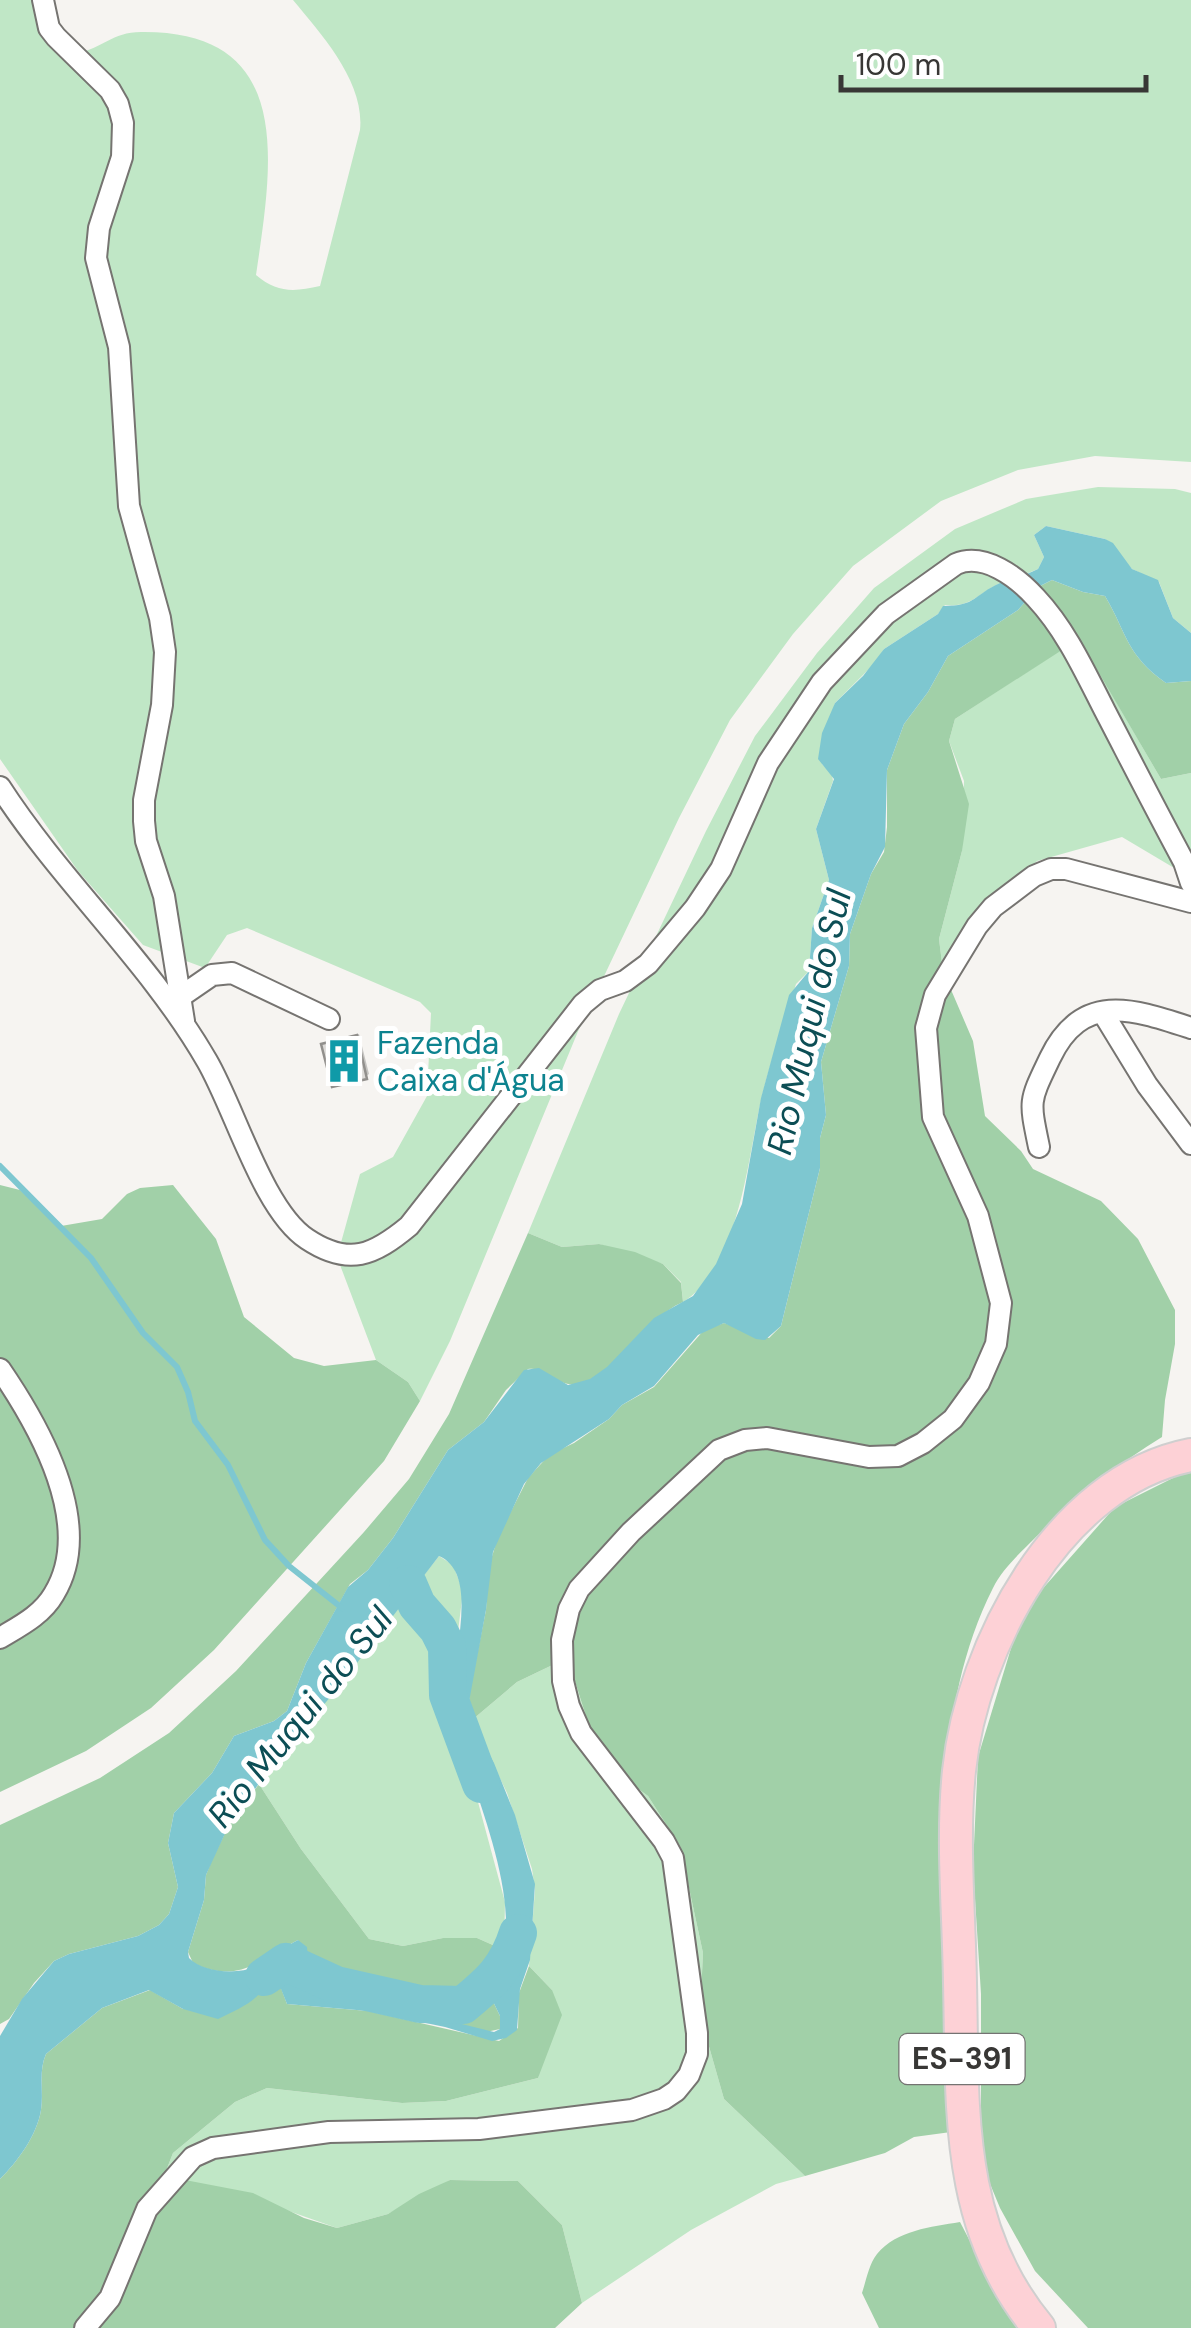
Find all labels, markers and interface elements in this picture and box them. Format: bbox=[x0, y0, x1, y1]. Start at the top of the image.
scale bar bbox=[841, 30, 1146, 92]
text: 100 m bbox=[856, 45, 941, 84]
water label: Rio Muqui do Sul bbox=[756, 884, 862, 1159]
place label: Fazenda Caixa d'Água bbox=[377, 1022, 565, 1101]
building icon: Fazenda Caixa d'Água bbox=[320, 1037, 368, 1085]
water label: Rio Muqui do Sul bbox=[197, 1596, 404, 1837]
road number: ES-391 bbox=[900, 2034, 1024, 2084]

